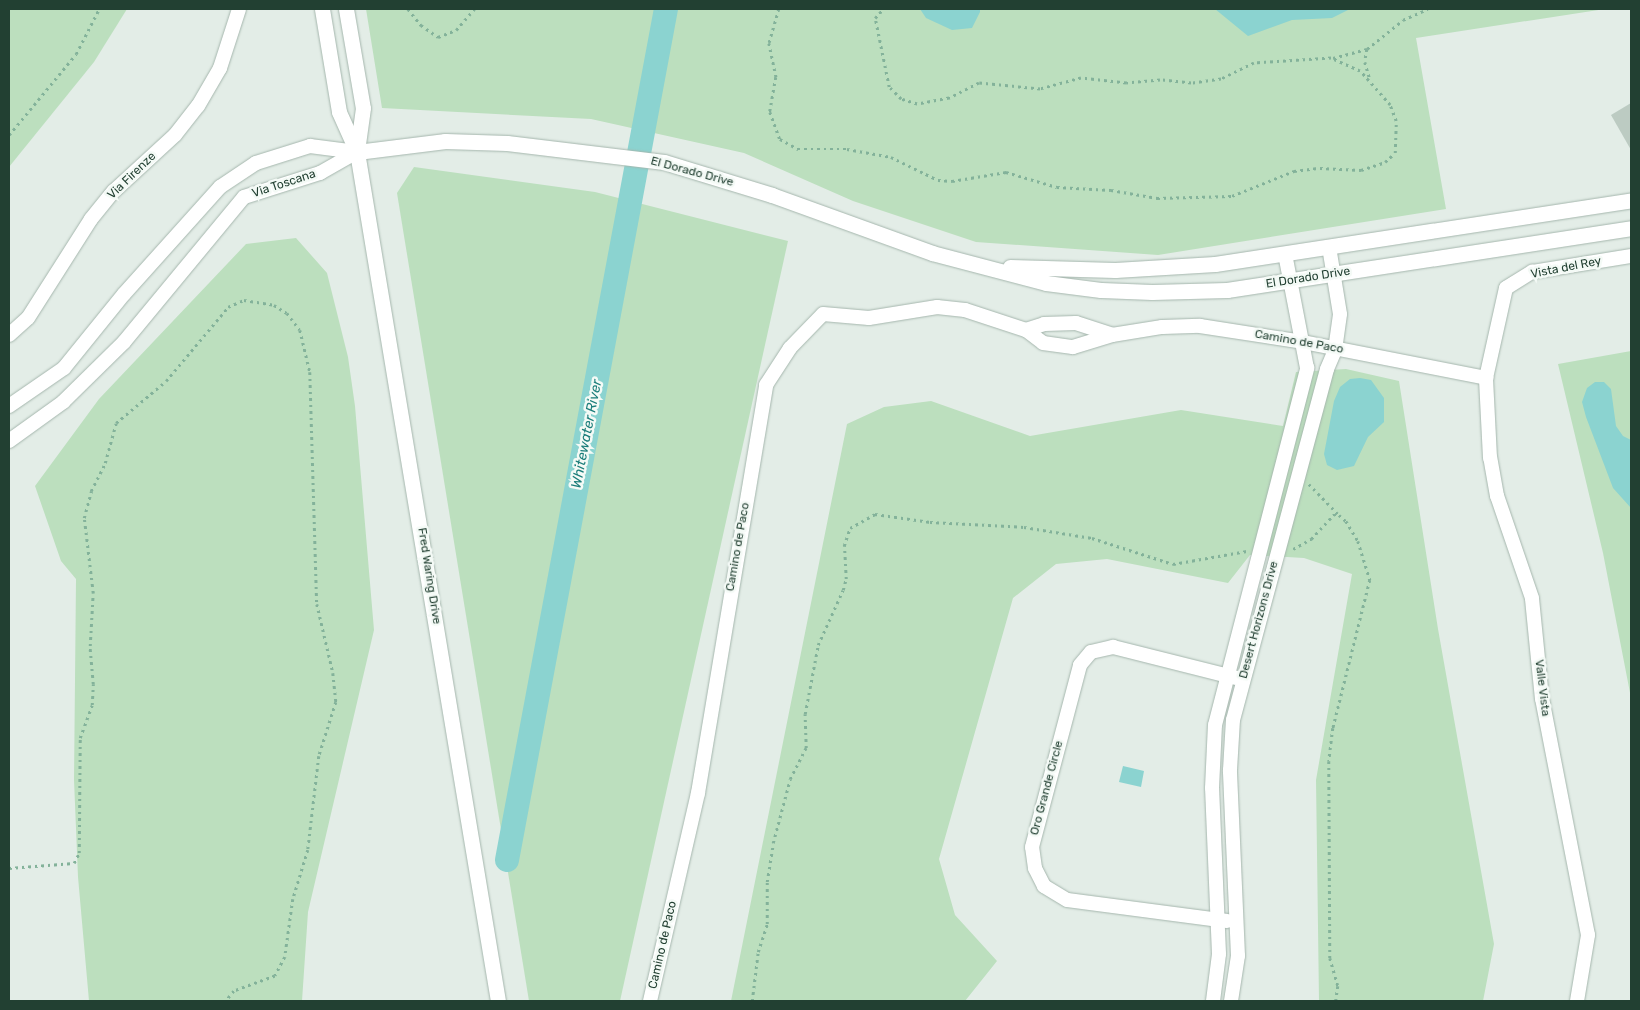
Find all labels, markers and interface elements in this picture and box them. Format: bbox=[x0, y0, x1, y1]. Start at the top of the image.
street label: Via Firenze bbox=[105, 149, 159, 203]
street label: El Dorado Drive bbox=[649, 154, 735, 190]
street label: Via Toscana bbox=[250, 167, 318, 201]
street label: Vista del Rey bbox=[1529, 254, 1603, 282]
street label: El Dorado Drive bbox=[1265, 264, 1351, 292]
street label: Camino de Paco bbox=[1254, 327, 1344, 357]
water label: Whitewater River bbox=[568, 378, 606, 490]
street label: Camino de Paco bbox=[723, 502, 753, 592]
street label: Fred Waring Drive bbox=[414, 527, 444, 625]
street label: Desert Horizons Drive bbox=[1236, 560, 1282, 680]
street label: Valle Vista bbox=[1531, 659, 1553, 717]
street label: Oro Grande Circle bbox=[1027, 739, 1067, 837]
street label: Camino de Paco bbox=[646, 900, 680, 990]

